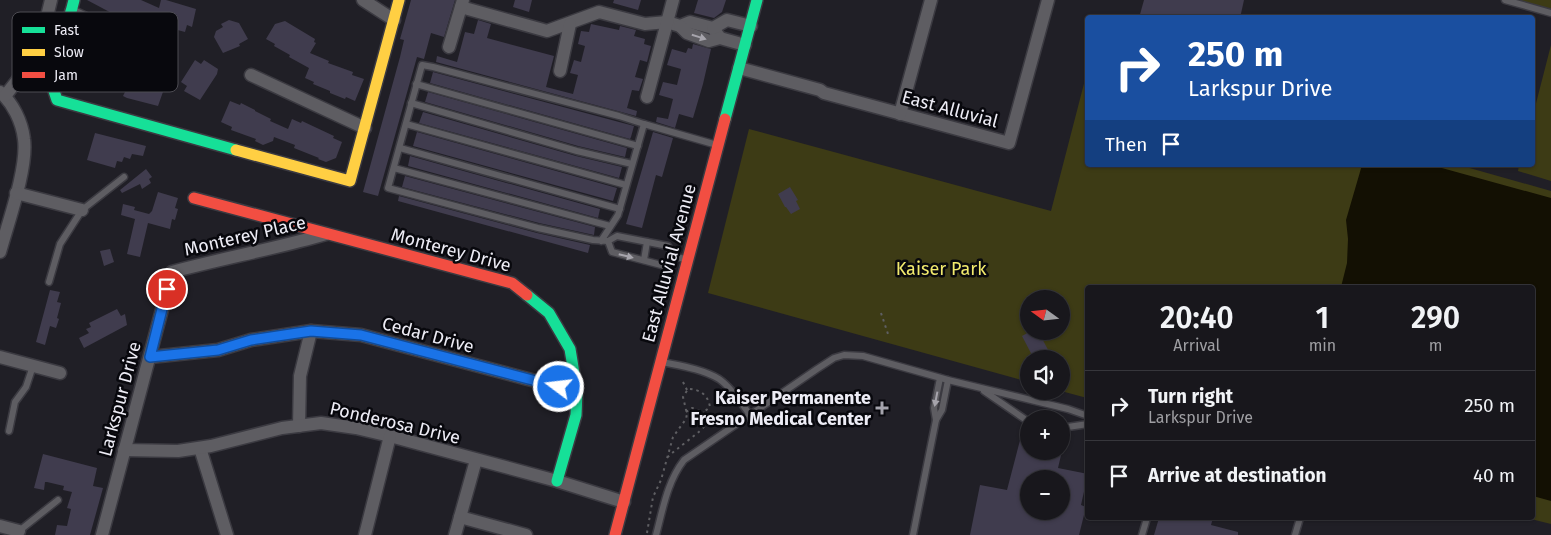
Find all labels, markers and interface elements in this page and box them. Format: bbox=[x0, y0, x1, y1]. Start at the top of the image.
legend bbox=[12, 12, 178, 92]
text: Fast bbox=[54, 22, 80, 39]
text: 250 m bbox=[1188, 33, 1283, 75]
one-way arrow bbox=[691, 34, 706, 42]
icon: right bbox=[1105, 35, 1170, 100]
text: Slow bbox=[54, 44, 84, 61]
text: Jam bbox=[54, 67, 78, 84]
text: Larkspur Drive bbox=[1188, 75, 1332, 102]
street label: East Alluvial bbox=[899, 86, 1001, 132]
icon: arrive bbox=[1157, 130, 1185, 158]
text: Then bbox=[1105, 133, 1147, 156]
street label: East Alluvial Avenue bbox=[637, 181, 701, 345]
street label: Monterey Place bbox=[182, 211, 308, 261]
street label: Monterey Drive bbox=[389, 223, 513, 277]
one-way arrow bbox=[619, 252, 634, 260]
park label: Kaiser Park bbox=[896, 258, 987, 280]
pin bbox=[146, 268, 188, 310]
icon: arrive bbox=[153, 275, 181, 303]
north arrow bbox=[1020, 290, 1070, 340]
map controls bbox=[1020, 290, 1070, 520]
text: 20:40 bbox=[1160, 300, 1234, 336]
text: 1 bbox=[1316, 300, 1329, 336]
text: 290 bbox=[1411, 300, 1460, 336]
street label: Cedar Drive bbox=[380, 312, 476, 358]
text: Arrival bbox=[1173, 336, 1220, 355]
text: min bbox=[1309, 336, 1336, 355]
text: m bbox=[1429, 336, 1442, 355]
street label: Larkspur Drive bbox=[94, 339, 146, 459]
button: sound bbox=[1020, 350, 1070, 400]
position arrow bbox=[532, 360, 584, 412]
text: Turn right bbox=[1148, 385, 1233, 408]
place label: Kaiser Permanente Fresno Medical Center bbox=[691, 387, 872, 430]
one-way arrow bbox=[932, 391, 940, 406]
icon: right bbox=[1105, 392, 1133, 420]
text: 250 m bbox=[1464, 394, 1515, 417]
street label: Ponderosa Drive bbox=[327, 397, 463, 449]
marker: Kaiser Permanente Fresno Medical Center bbox=[875, 401, 889, 415]
text: Larkspur Drive bbox=[1148, 408, 1253, 427]
button: + bbox=[1020, 410, 1070, 460]
icon: arrive bbox=[1105, 462, 1133, 490]
text: Arrive at destination bbox=[1148, 464, 1327, 487]
text: 40 m bbox=[1473, 464, 1515, 487]
button: − bbox=[1020, 470, 1070, 520]

